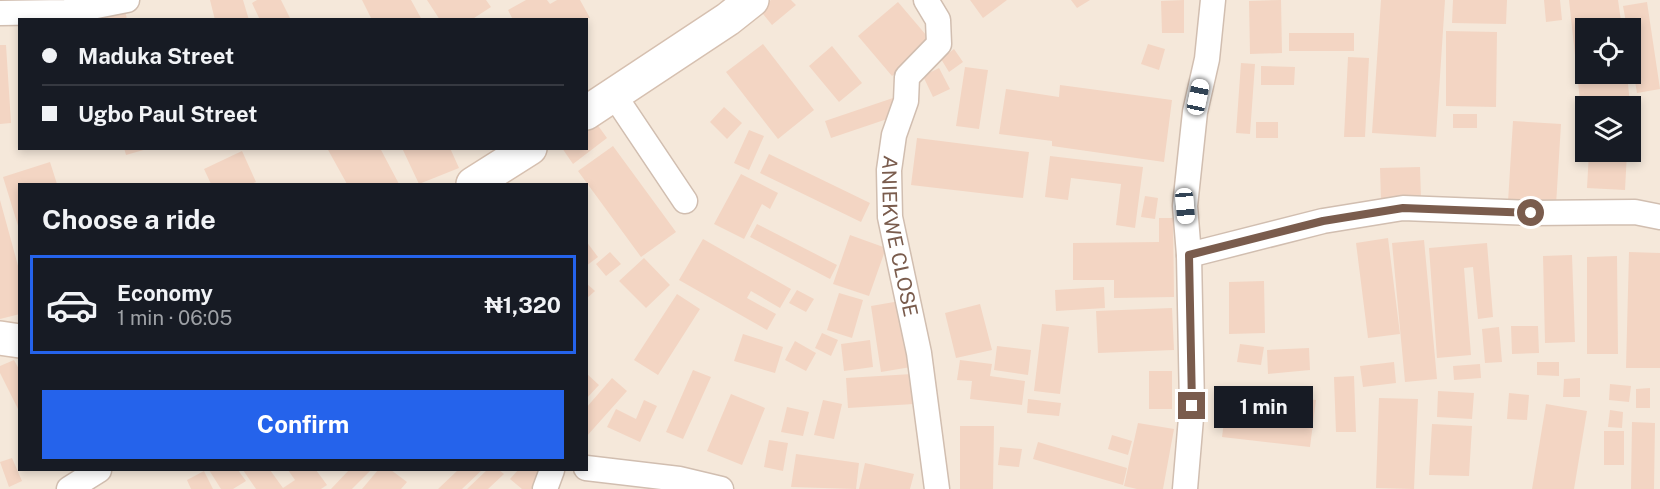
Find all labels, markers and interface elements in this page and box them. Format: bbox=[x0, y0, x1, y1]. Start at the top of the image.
map controls bbox=[1575, 18, 1641, 162]
button: locate bbox=[1575, 18, 1641, 84]
text: Maduka Street bbox=[78, 43, 234, 69]
car bbox=[1185, 78, 1211, 116]
button: layers bbox=[1575, 96, 1641, 162]
text: Ugbo Paul Street bbox=[78, 101, 257, 127]
street label: ANIEKWE CLOSE bbox=[877, 154, 923, 319]
car bbox=[1174, 187, 1196, 225]
route start bbox=[1517, 199, 1544, 226]
text: Choose a ride bbox=[42, 203, 216, 235]
icon: car bbox=[45, 278, 99, 332]
text: Economy bbox=[117, 280, 213, 306]
text: ₦1,320 bbox=[484, 292, 561, 318]
text: 1 min · 06:05 bbox=[117, 306, 232, 330]
callout: 1 min bbox=[1213, 385, 1312, 427]
button: Confirm bbox=[42, 390, 564, 459]
route end bbox=[1178, 392, 1205, 419]
text: 1 min bbox=[1239, 395, 1288, 419]

